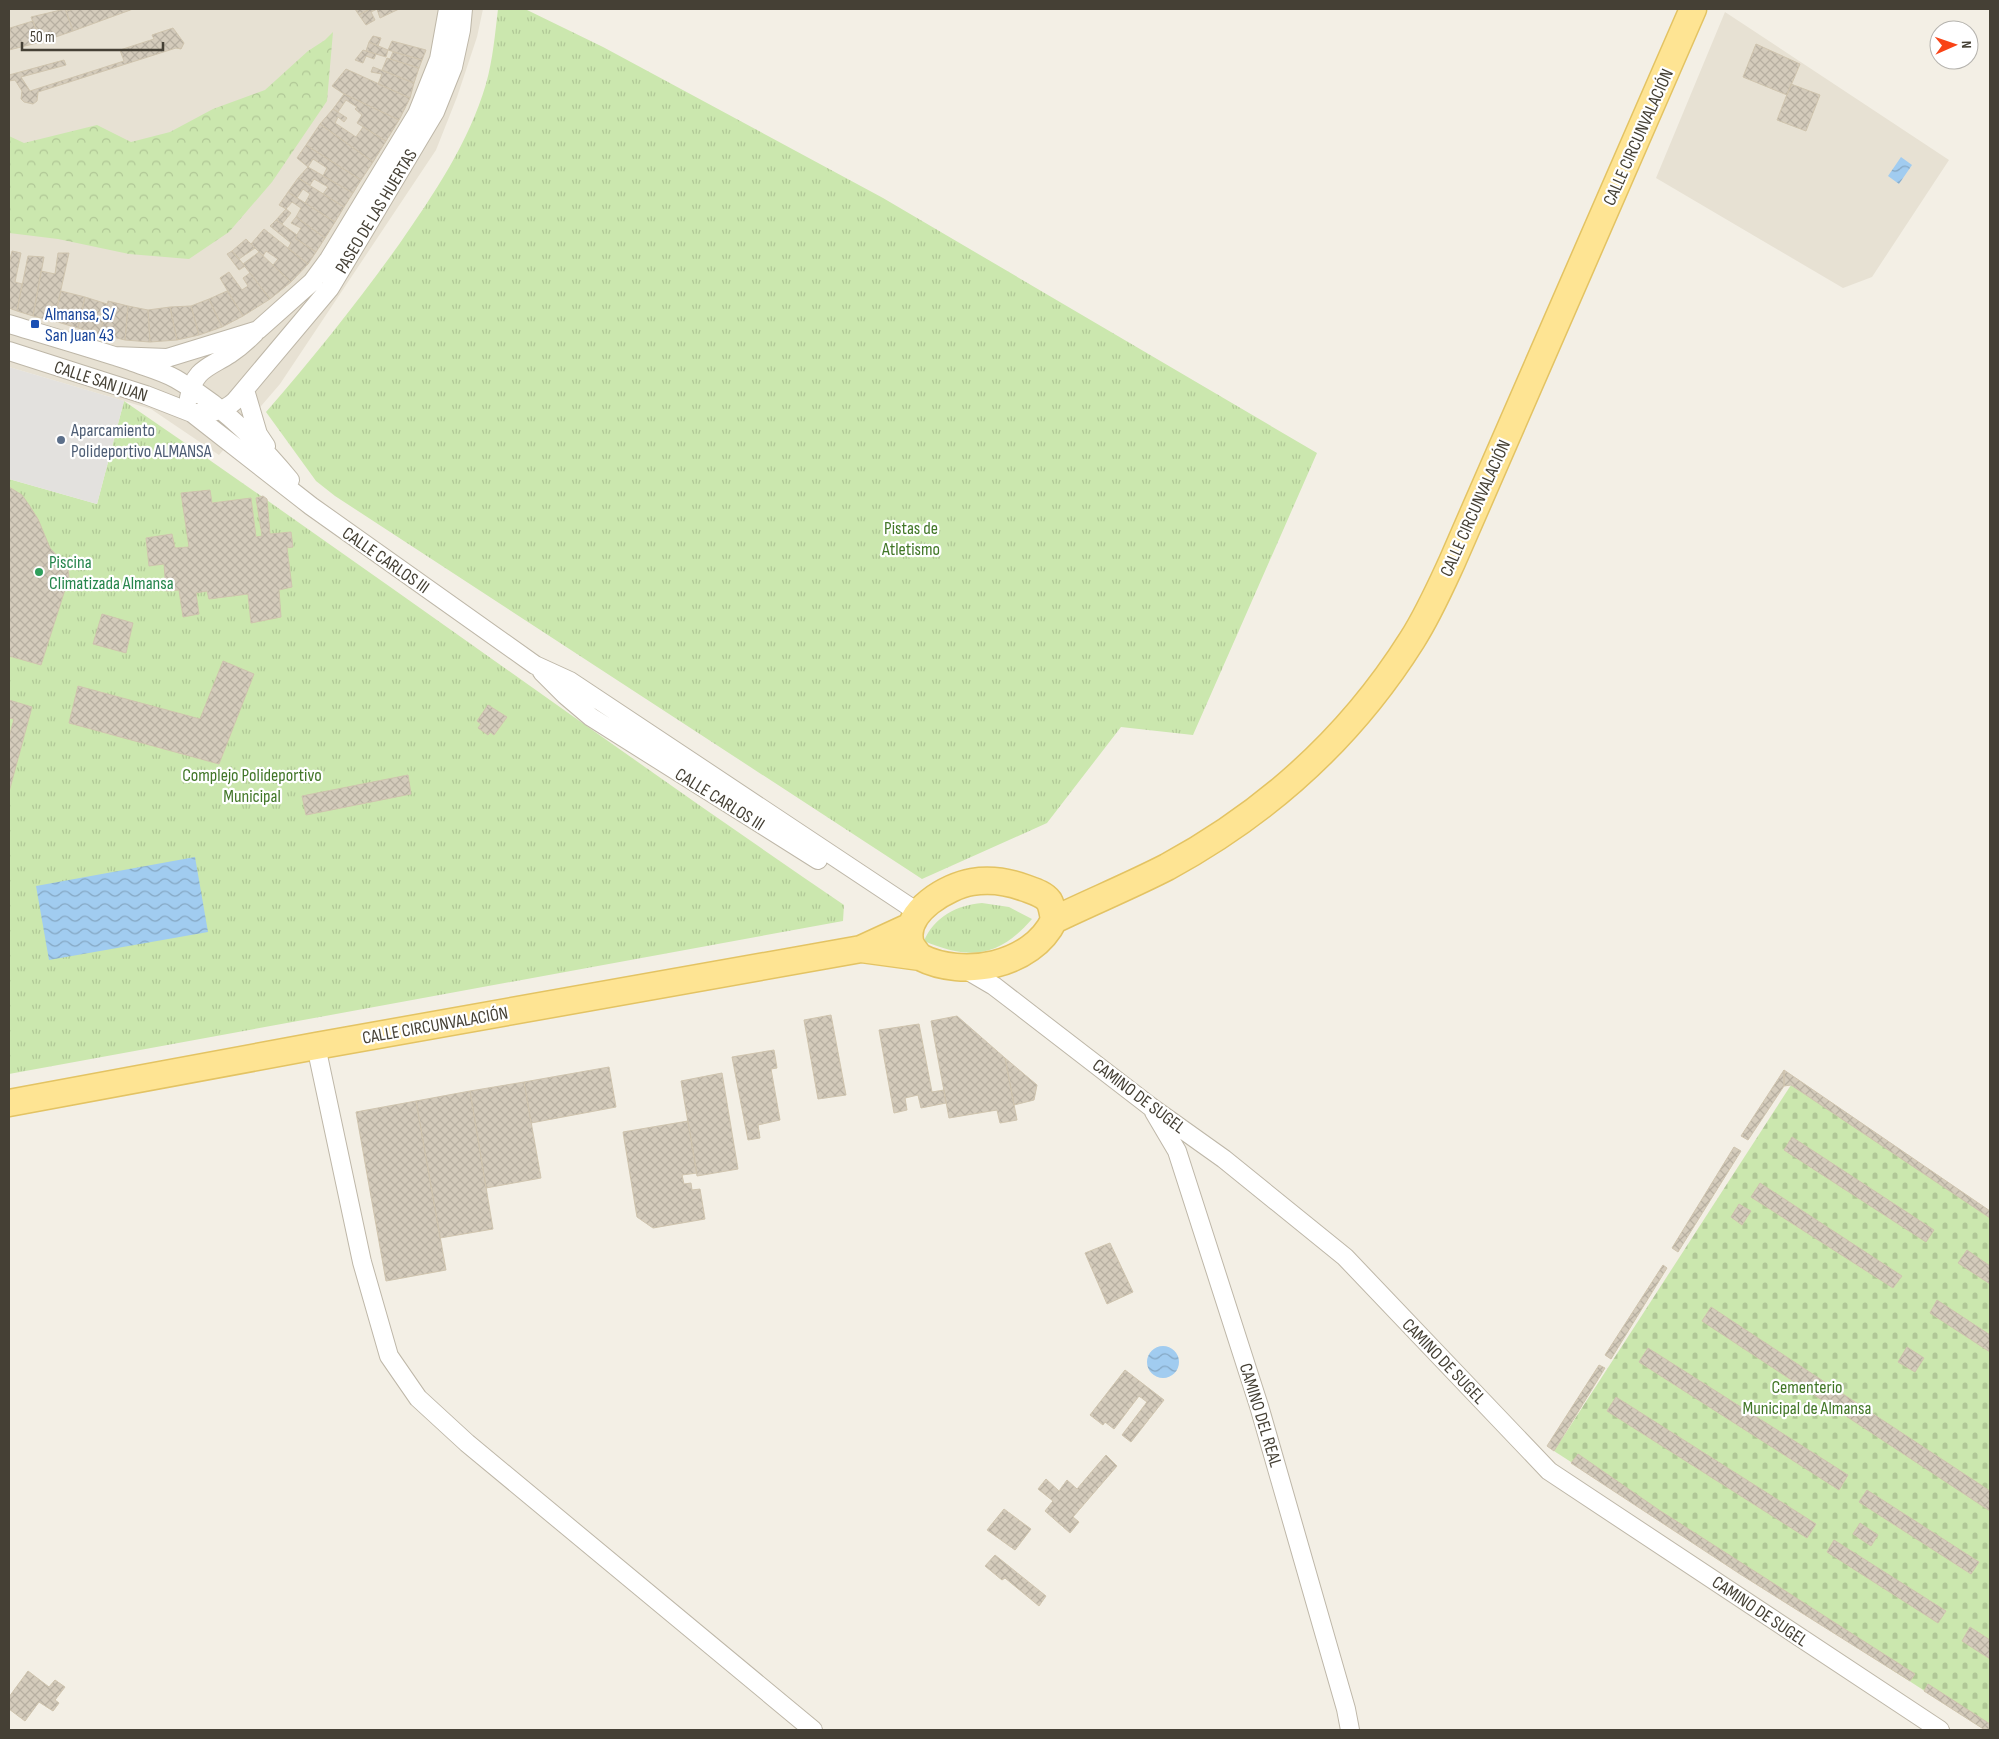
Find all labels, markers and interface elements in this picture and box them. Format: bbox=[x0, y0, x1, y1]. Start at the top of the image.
scale bar bbox=[22, 20, 164, 52]
north arrow bbox=[1929, 20, 1979, 70]
text: 50 m bbox=[30, 28, 55, 47]
text: N bbox=[1958, 41, 1975, 49]
street label: CALLE CIRCUNVALACIÓN bbox=[1599, 66, 1678, 209]
street label: PASEO DE LAS HUERTAS bbox=[331, 145, 422, 277]
place label: Almansa, S/ San Juan 43 bbox=[44, 304, 116, 346]
marker: Almansa, S/ San Juan 43 bbox=[29, 318, 41, 330]
street label: CALLE SAN JUAN bbox=[52, 357, 150, 406]
place label: Aparcamiento Polideportivo ALMANSA bbox=[70, 420, 212, 462]
marker: Aparcamiento Polideportivo ALMANSA bbox=[55, 434, 67, 446]
street label: CALLE CIRCUNVALACIÓN bbox=[1436, 437, 1515, 580]
park label: Pistas de Atletismo bbox=[881, 518, 940, 560]
street label: CALLE CARLOS III bbox=[338, 523, 433, 598]
place label: Piscina Climatizada Almansa bbox=[49, 552, 174, 594]
marker: Piscina Climatizada Almansa bbox=[33, 566, 45, 578]
street label: CALLE CARLOS III bbox=[671, 764, 768, 835]
park label: Complejo Polideportivo Municipal bbox=[182, 765, 322, 807]
street label: CALLE CIRCUNVALACIÓN bbox=[361, 1002, 510, 1049]
street label: CAMINO DE SUGEL bbox=[1088, 1055, 1189, 1138]
street label: CAMINO DE SUGEL bbox=[1398, 1314, 1490, 1409]
street label: CAMINO DEL REAL bbox=[1235, 1361, 1286, 1470]
park label: Cementerio Municipal de Almansa bbox=[1743, 1377, 1871, 1419]
street label: CAMINO DE SUGEL bbox=[1708, 1572, 1812, 1651]

